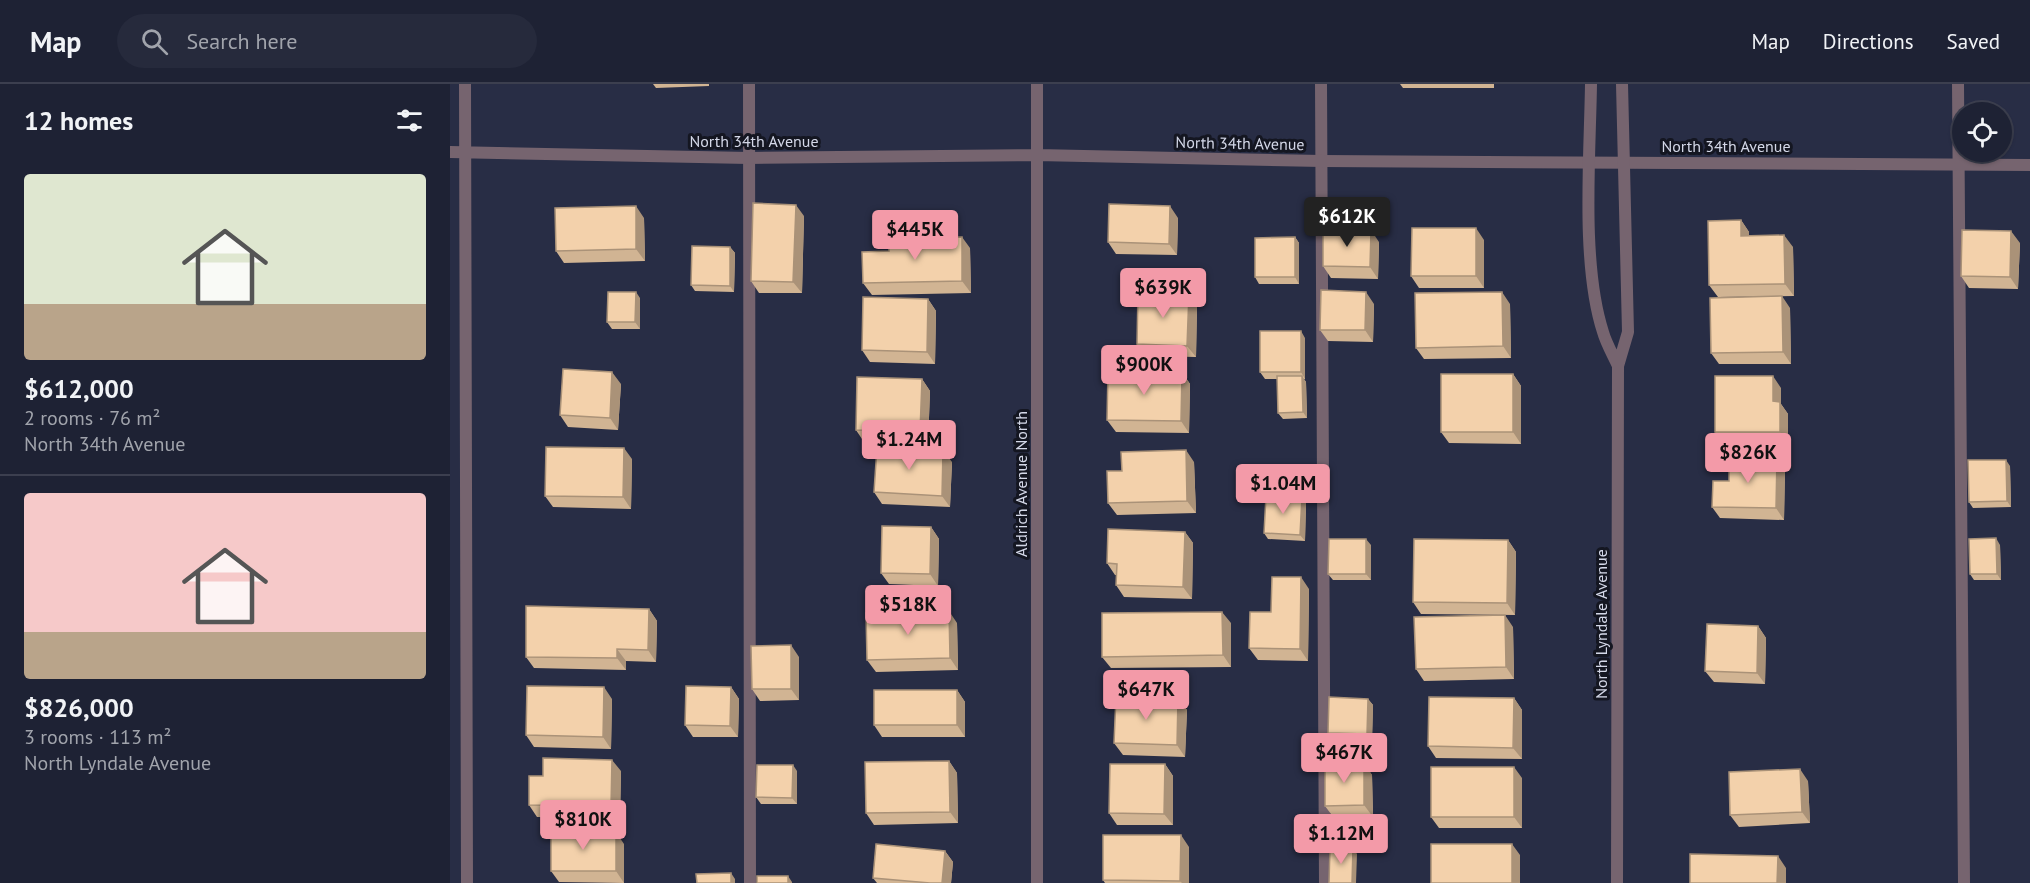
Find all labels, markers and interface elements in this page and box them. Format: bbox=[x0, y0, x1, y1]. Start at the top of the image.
search box bbox=[117, 14, 537, 68]
text: Map bbox=[30, 23, 81, 60]
icon: search bbox=[138, 25, 171, 58]
text: Search here bbox=[186, 27, 297, 55]
text: Map bbox=[1751, 28, 1790, 55]
text: Directions bbox=[1823, 28, 1914, 55]
text: Saved bbox=[1947, 28, 2000, 55]
map controls bbox=[1952, 102, 2012, 162]
button: locate bbox=[1952, 102, 2012, 162]
text: 12 homes bbox=[24, 104, 133, 137]
icon: filters bbox=[393, 104, 426, 137]
street label: North 34th Avenue bbox=[689, 131, 819, 151]
street label: North 34th Avenue bbox=[1175, 132, 1305, 154]
street label: North 34th Avenue bbox=[1661, 136, 1791, 156]
pin: $612K bbox=[1305, 197, 1389, 248]
text: $612K bbox=[1318, 203, 1376, 229]
pin: $445K bbox=[873, 210, 957, 261]
icon: home bbox=[171, 213, 279, 321]
text: $445K bbox=[886, 216, 944, 242]
pin: $639K bbox=[1121, 268, 1205, 319]
text: $639K bbox=[1134, 274, 1192, 300]
pin: $900K bbox=[1102, 345, 1186, 396]
text: $900K bbox=[1115, 351, 1173, 377]
text: $612,000 bbox=[24, 372, 134, 405]
text: 2 rooms · 76 m² bbox=[24, 405, 160, 431]
street label: Aldrich Avenue North bbox=[1011, 411, 1031, 557]
pin: $1.24M bbox=[860, 420, 958, 471]
text: $1.24M bbox=[876, 426, 942, 452]
text: North 34th Avenue bbox=[24, 431, 185, 457]
pin: $826K bbox=[1706, 433, 1790, 484]
text: $826K bbox=[1719, 439, 1777, 465]
pin: $1.04M bbox=[1234, 464, 1332, 515]
text: $1.04M bbox=[1250, 470, 1316, 496]
icon: home bbox=[171, 532, 279, 640]
street label: North Lyndale Avenue bbox=[1591, 549, 1611, 699]
pin: $518K bbox=[866, 585, 950, 636]
text: $518K bbox=[879, 591, 937, 617]
pin: $647K bbox=[1104, 670, 1188, 721]
text: $647K bbox=[1117, 676, 1175, 702]
text: $826,000 bbox=[24, 691, 134, 724]
text: 3 rooms · 113 m² bbox=[24, 724, 171, 750]
pin: $467K bbox=[1302, 733, 1386, 784]
text: $467K bbox=[1315, 739, 1373, 765]
text: North Lyndale Avenue bbox=[24, 750, 211, 776]
pin: $810K bbox=[541, 800, 625, 851]
text: $810K bbox=[554, 806, 612, 832]
pin: $1.12M bbox=[1292, 814, 1390, 865]
text: $1.12M bbox=[1308, 820, 1374, 846]

